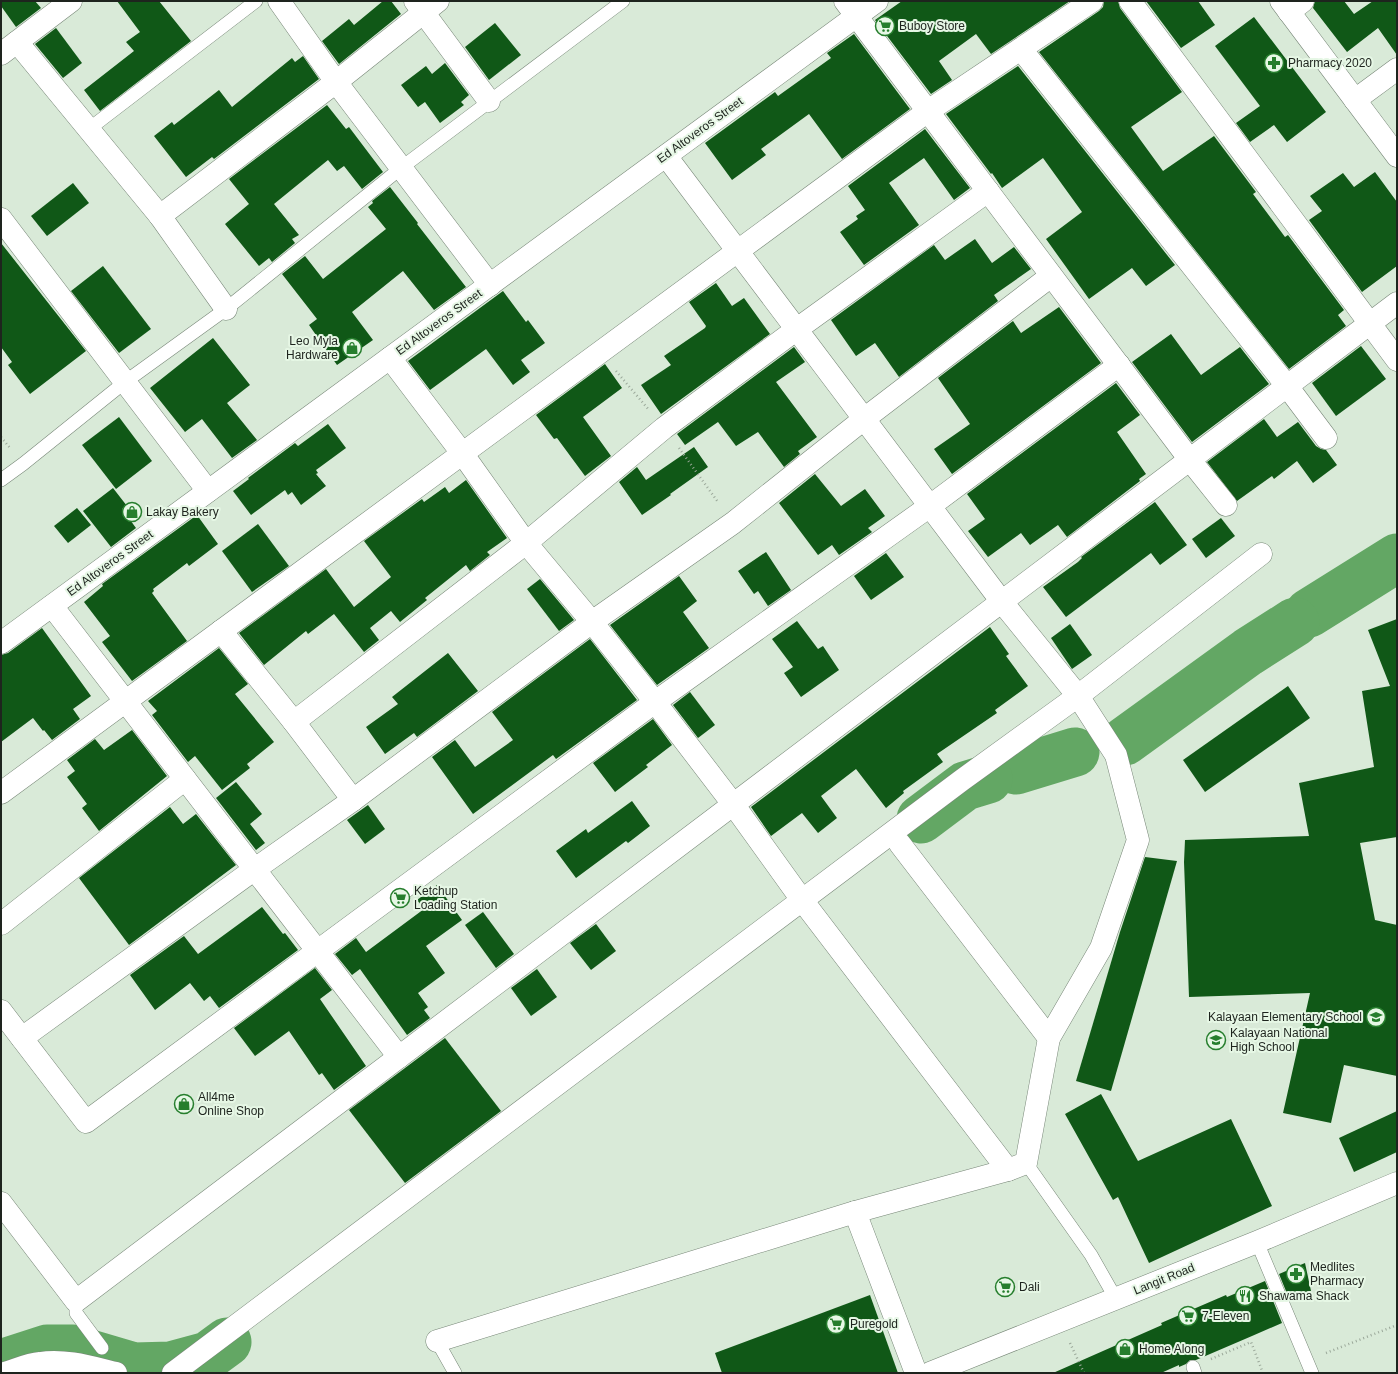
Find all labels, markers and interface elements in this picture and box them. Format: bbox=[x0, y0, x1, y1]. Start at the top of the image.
supermarket icon: Buboy Store bbox=[874, 15, 896, 37]
place label: Buboy Store bbox=[899, 19, 965, 33]
pharmacy icon: Pharmacy 2020 bbox=[1263, 52, 1285, 74]
place label: Pharmacy 2020 bbox=[1288, 56, 1372, 70]
street label: Ed Altoveros Street bbox=[654, 94, 746, 166]
street label: Ed Altoveros Street bbox=[393, 286, 485, 358]
place label: Leo Myla Hardware bbox=[286, 334, 338, 362]
shop icon: Leo Myla Hardware bbox=[341, 337, 363, 359]
shop icon: Lakay Bakery bbox=[121, 501, 143, 523]
place label: Lakay Bakery bbox=[146, 505, 219, 519]
street label: Ed Altoveros Street bbox=[64, 527, 156, 599]
place label: Ketchup Loading Station bbox=[414, 884, 497, 912]
supermarket icon: Ketchup Loading Station bbox=[389, 887, 411, 909]
school or university icon: Kalayaan Elementary School bbox=[1365, 1006, 1387, 1028]
place label: Kalayaan Elementary School bbox=[1208, 1010, 1362, 1024]
place label: Kalayaan National High School bbox=[1230, 1026, 1327, 1054]
school or university icon: Kalayaan National High School bbox=[1205, 1029, 1227, 1051]
place label: All4me Online Shop bbox=[198, 1090, 264, 1118]
shop icon: All4me Online Shop bbox=[173, 1093, 195, 1115]
street label: Langit Road bbox=[1131, 1260, 1197, 1298]
place label: Medlites Pharmacy bbox=[1310, 1260, 1364, 1288]
pharmacy icon: Medlites Pharmacy bbox=[1285, 1263, 1307, 1285]
supermarket icon: Dali bbox=[994, 1276, 1016, 1298]
place label: Dali bbox=[1019, 1280, 1040, 1294]
restaurant icon: Shawama Shack bbox=[1234, 1285, 1256, 1307]
place label: Shawama Shack bbox=[1259, 1289, 1350, 1303]
supermarket icon: 7-Eleven bbox=[1177, 1305, 1199, 1327]
place label: 7-Eleven bbox=[1202, 1309, 1249, 1323]
supermarket icon: Puregold bbox=[825, 1313, 847, 1335]
place label: Puregold bbox=[850, 1317, 898, 1331]
shop icon: Home Along bbox=[1114, 1338, 1136, 1360]
place label: Home Along bbox=[1139, 1342, 1204, 1356]

